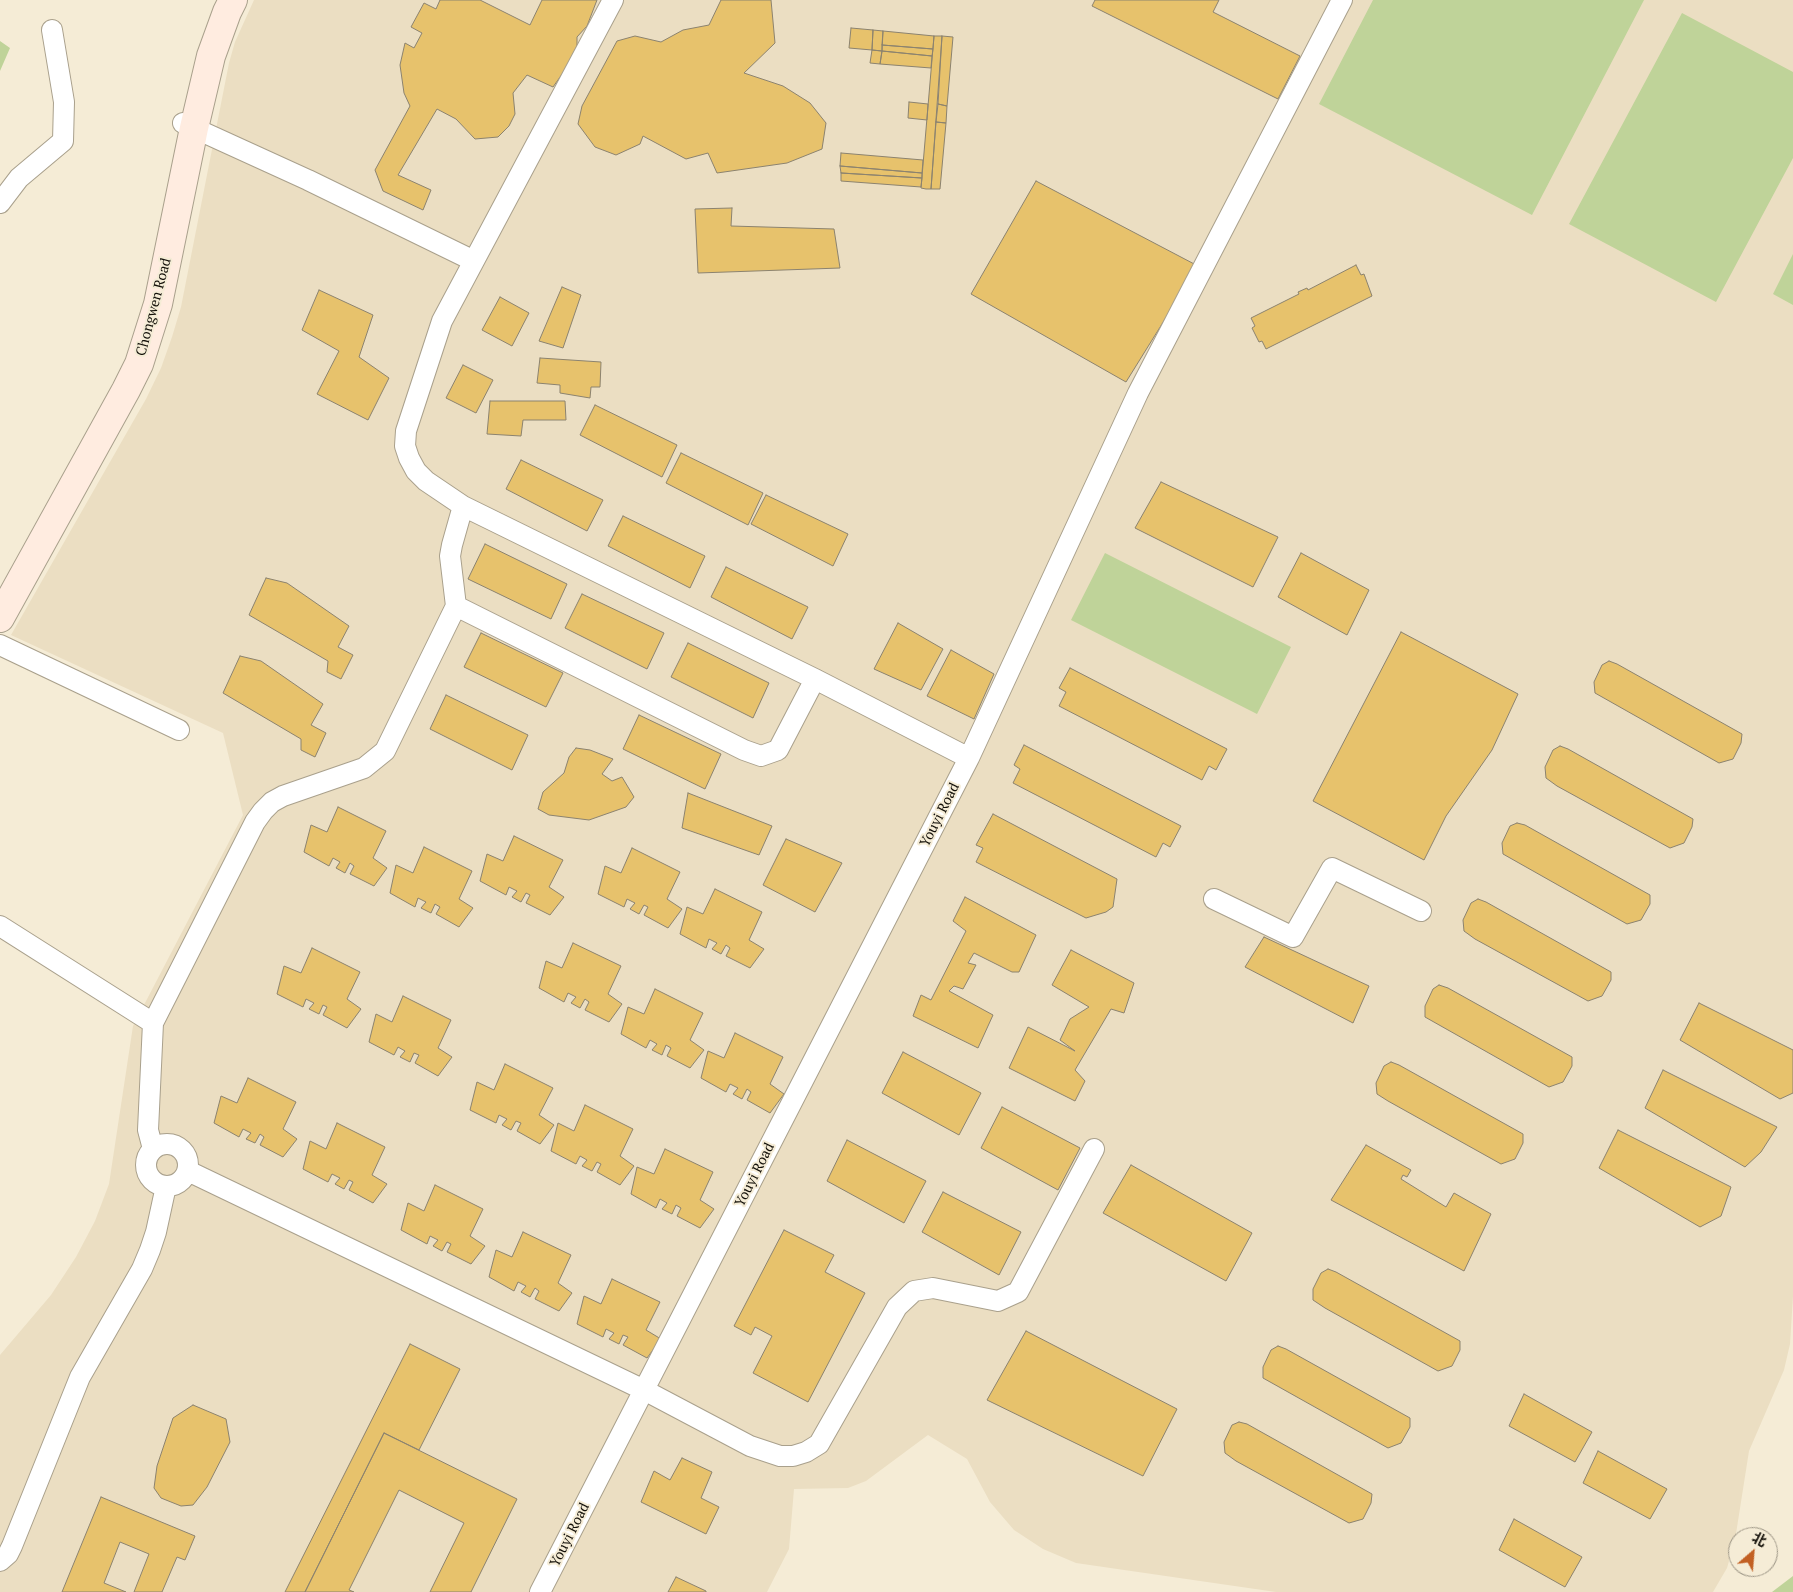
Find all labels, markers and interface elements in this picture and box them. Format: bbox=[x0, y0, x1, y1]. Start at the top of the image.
street label: Chongwen Road bbox=[133, 256, 175, 358]
street label: Youyi Road bbox=[917, 780, 963, 850]
street label: Youyi Road bbox=[732, 1140, 778, 1210]
street label: Youyi Road bbox=[547, 1500, 593, 1570]
north arrow bbox=[1728, 1527, 1778, 1577]
text: 北 bbox=[1749, 1527, 1770, 1551]

